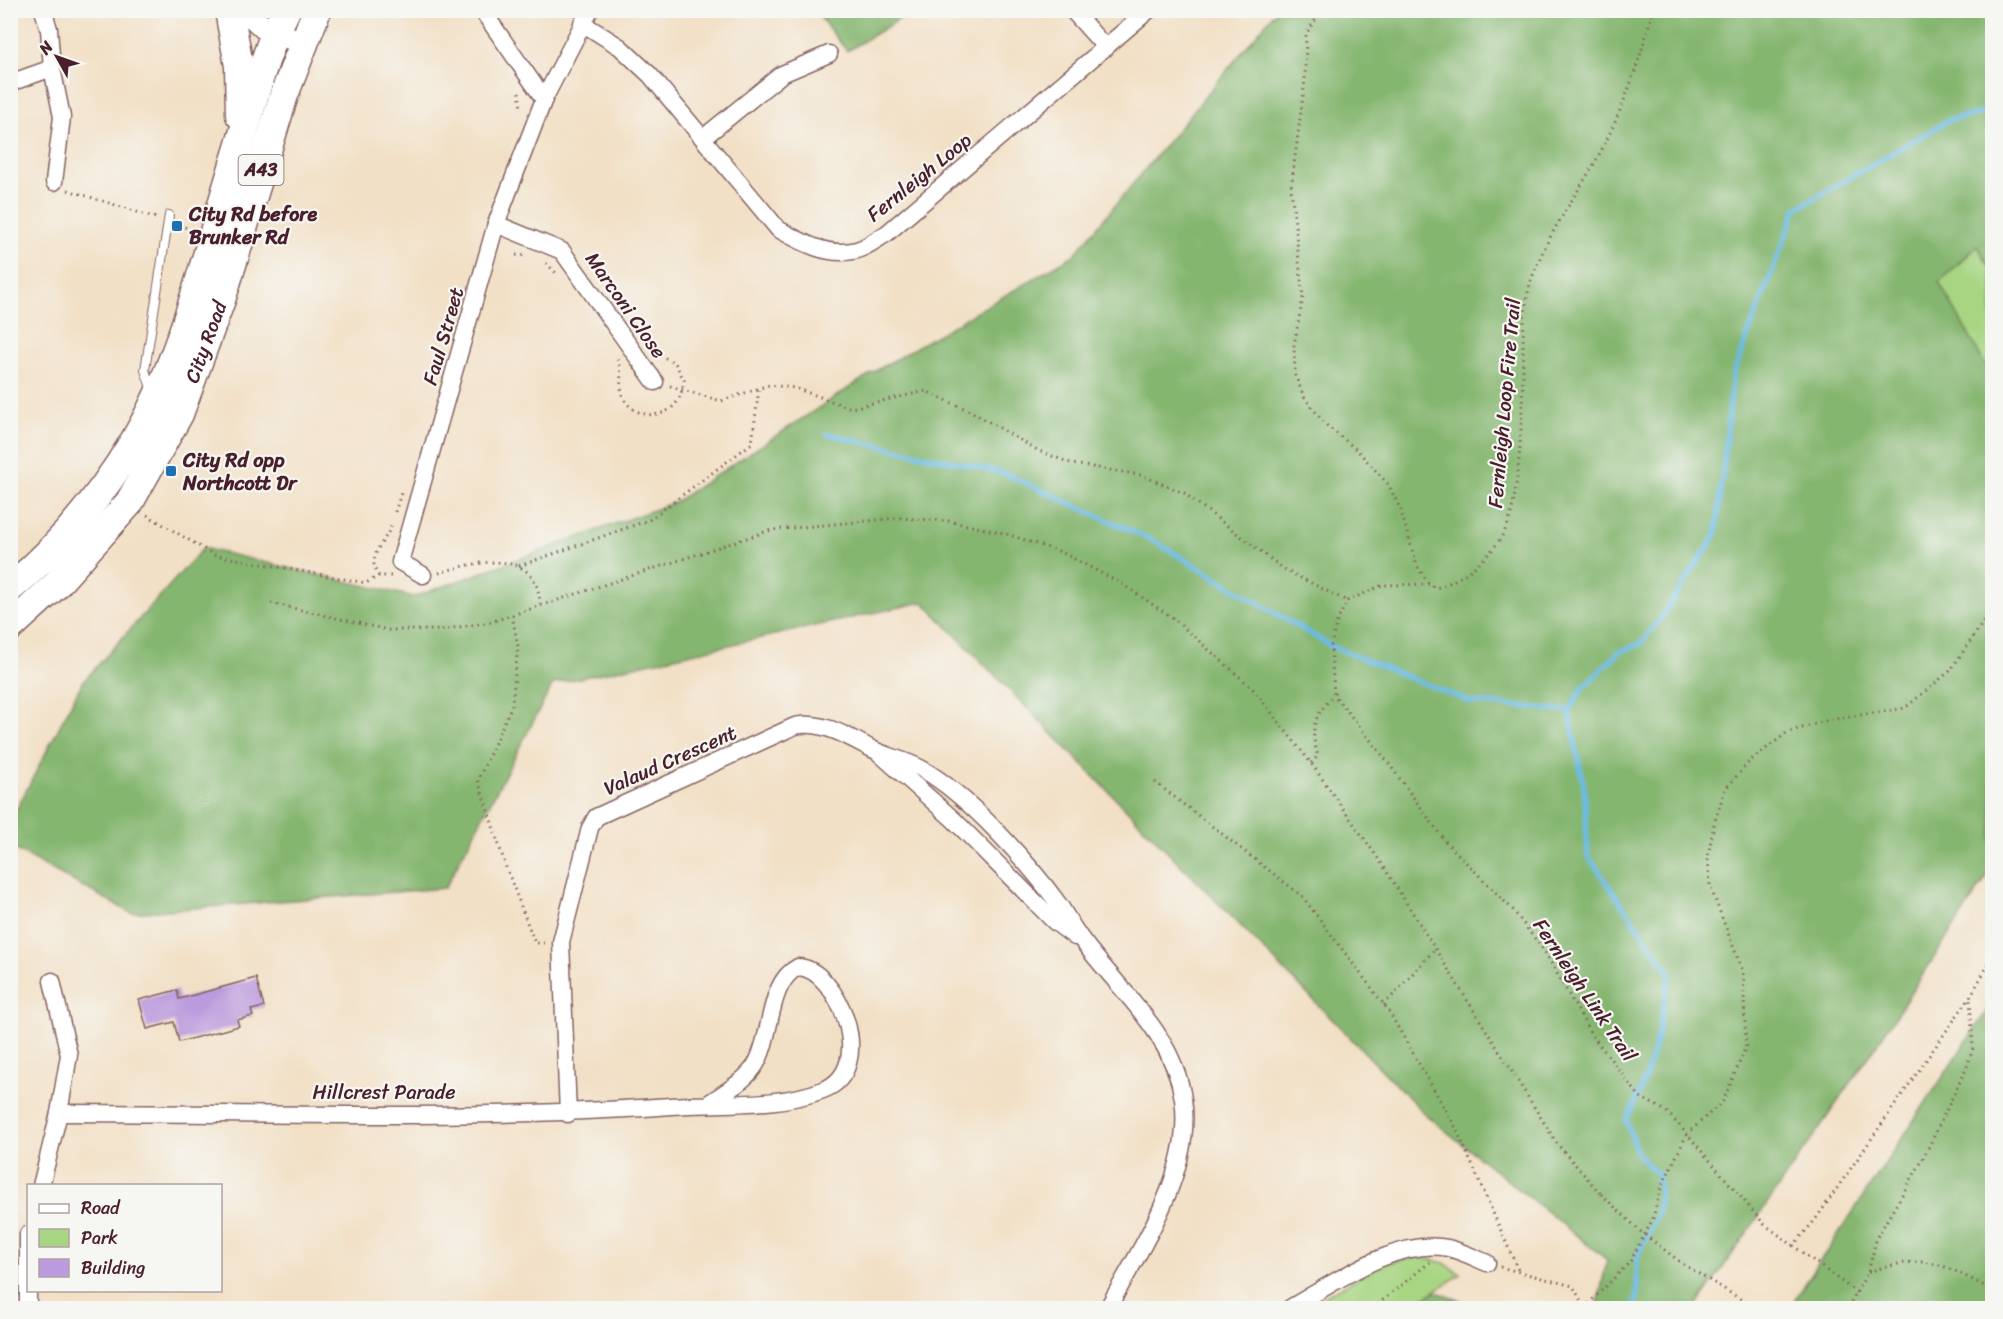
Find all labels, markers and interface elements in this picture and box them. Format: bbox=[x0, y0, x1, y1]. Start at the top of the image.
north arrow bbox=[27, 27, 87, 87]
text: N bbox=[31, 33, 61, 62]
street label: Fernleigh Loop bbox=[859, 123, 980, 231]
road number: A43 bbox=[238, 155, 284, 185]
place label: City Rd before Brunker Rd bbox=[188, 197, 317, 255]
marker: City Rd before Brunker Rd bbox=[170, 219, 184, 233]
street label: Marconi Close bbox=[576, 244, 676, 366]
street label: Faul Street bbox=[413, 283, 474, 389]
street label: City Road bbox=[175, 295, 238, 388]
street label: Fernleigh Loop Fire Trail bbox=[1478, 296, 1531, 509]
place label: City Rd opp Northcott Dr bbox=[182, 443, 298, 501]
marker: City Rd opp Northcott Dr bbox=[164, 464, 178, 478]
street label: Valaud Crescent bbox=[598, 715, 743, 805]
street label: Fernleigh Link Trail bbox=[1523, 911, 1646, 1070]
street label: Hillcrest Parade bbox=[312, 1075, 456, 1110]
legend bbox=[27, 1184, 222, 1292]
text: Road bbox=[81, 1192, 121, 1224]
text: Park bbox=[81, 1222, 118, 1254]
text: Building bbox=[81, 1252, 145, 1284]

